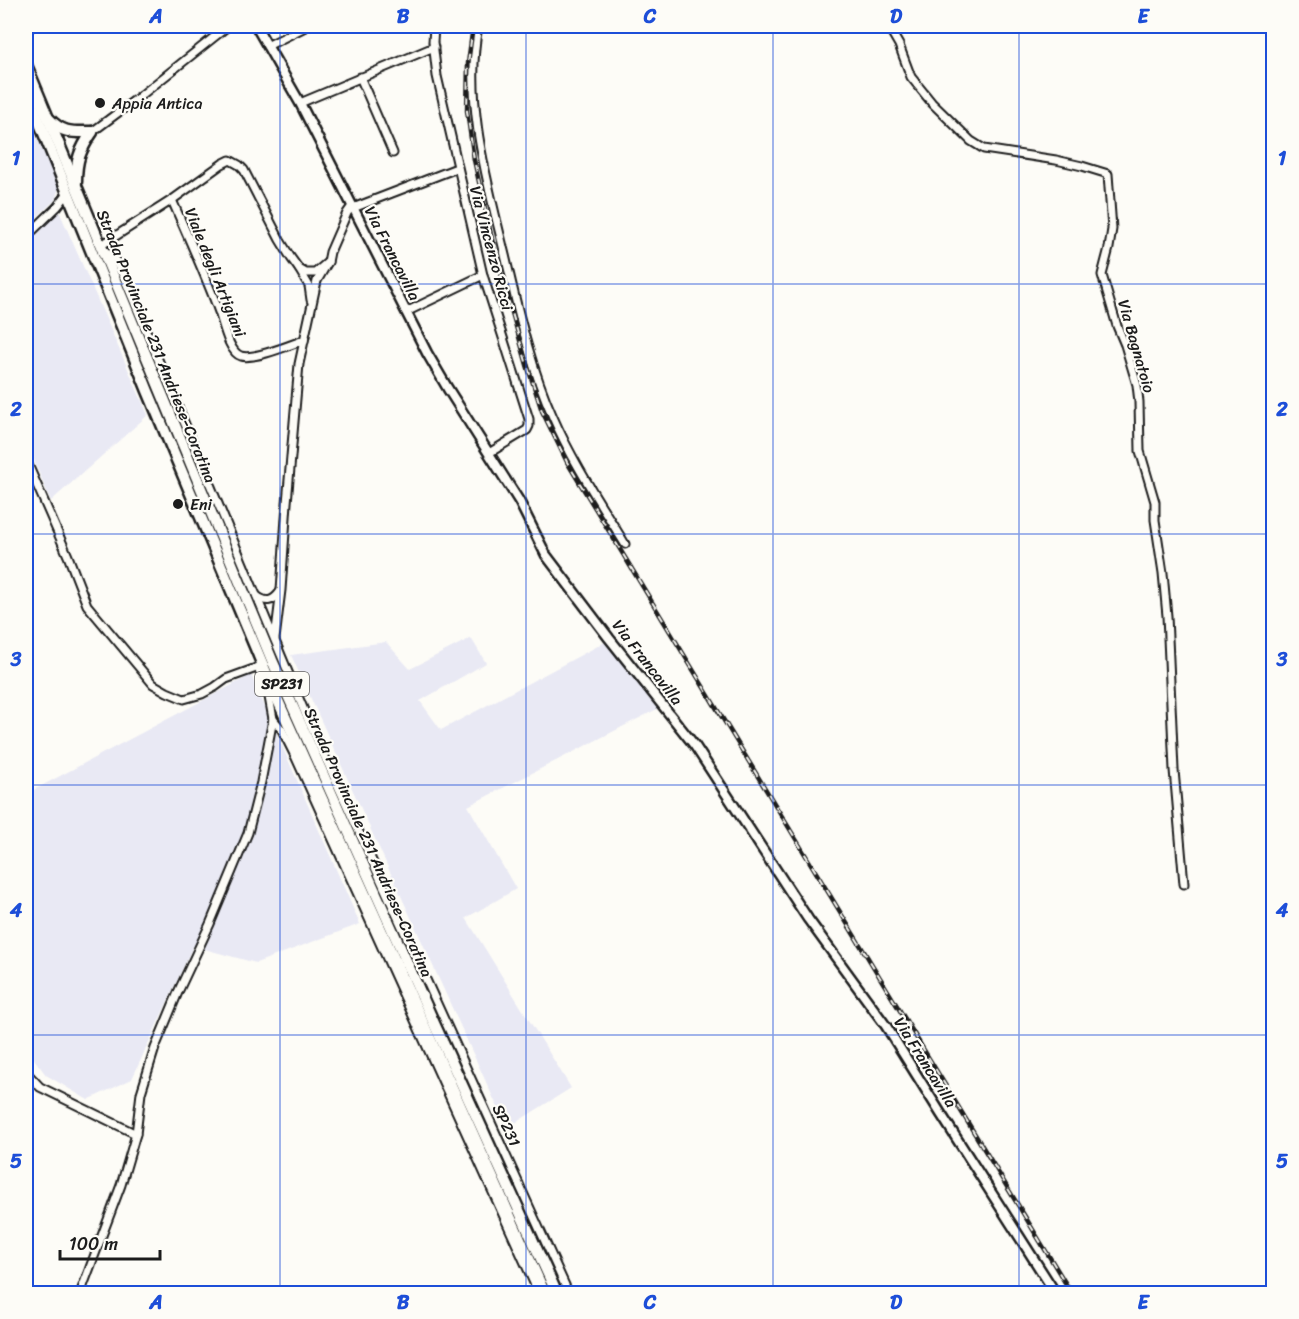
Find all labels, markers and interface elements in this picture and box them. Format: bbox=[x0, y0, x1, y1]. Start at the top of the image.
text: A bbox=[148, 0, 163, 34]
text: B bbox=[397, 0, 410, 34]
text: C bbox=[643, 0, 657, 34]
text: D bbox=[890, 0, 903, 34]
text: E bbox=[1137, 0, 1150, 34]
place label: Appia Antica bbox=[111, 89, 203, 118]
marker: Appia Antica bbox=[93, 96, 107, 110]
text: 1 bbox=[12, 141, 21, 176]
text: 1 bbox=[1278, 141, 1287, 176]
street label: Via Vincenzo Ricci bbox=[461, 183, 522, 314]
street label: Via Francavilla bbox=[356, 201, 429, 306]
street label: Viale degli Artigiani bbox=[176, 203, 255, 342]
street label: Strada Provinciale 231 Andriese-Coratina bbox=[88, 205, 225, 487]
street label: Via Bagnatoio bbox=[1109, 296, 1164, 396]
text: 2 bbox=[9, 392, 22, 427]
text: 2 bbox=[1275, 392, 1288, 427]
place label: Eni bbox=[190, 490, 213, 519]
marker: Eni bbox=[171, 497, 185, 511]
street label: Via Francavilla bbox=[604, 613, 691, 712]
text: 3 bbox=[10, 642, 22, 677]
text: 3 bbox=[1276, 642, 1288, 677]
road number: SP231 bbox=[255, 672, 309, 696]
street label: Strada Provinciale 231 Andriese-Coratina bbox=[296, 703, 441, 982]
text: 4 bbox=[9, 893, 23, 928]
text: 4 bbox=[1275, 893, 1289, 928]
street label: Via Francavilla bbox=[886, 1011, 965, 1114]
street label: SP231 bbox=[484, 1099, 529, 1152]
text: 5 bbox=[10, 1144, 22, 1179]
text: 5 bbox=[1276, 1144, 1288, 1179]
scale bar bbox=[60, 1223, 160, 1261]
text: 100 m bbox=[69, 1228, 118, 1260]
text: A bbox=[148, 1285, 163, 1319]
text: B bbox=[397, 1285, 410, 1319]
text: C bbox=[643, 1285, 657, 1319]
text: D bbox=[890, 1285, 903, 1319]
text: E bbox=[1137, 1285, 1150, 1319]

